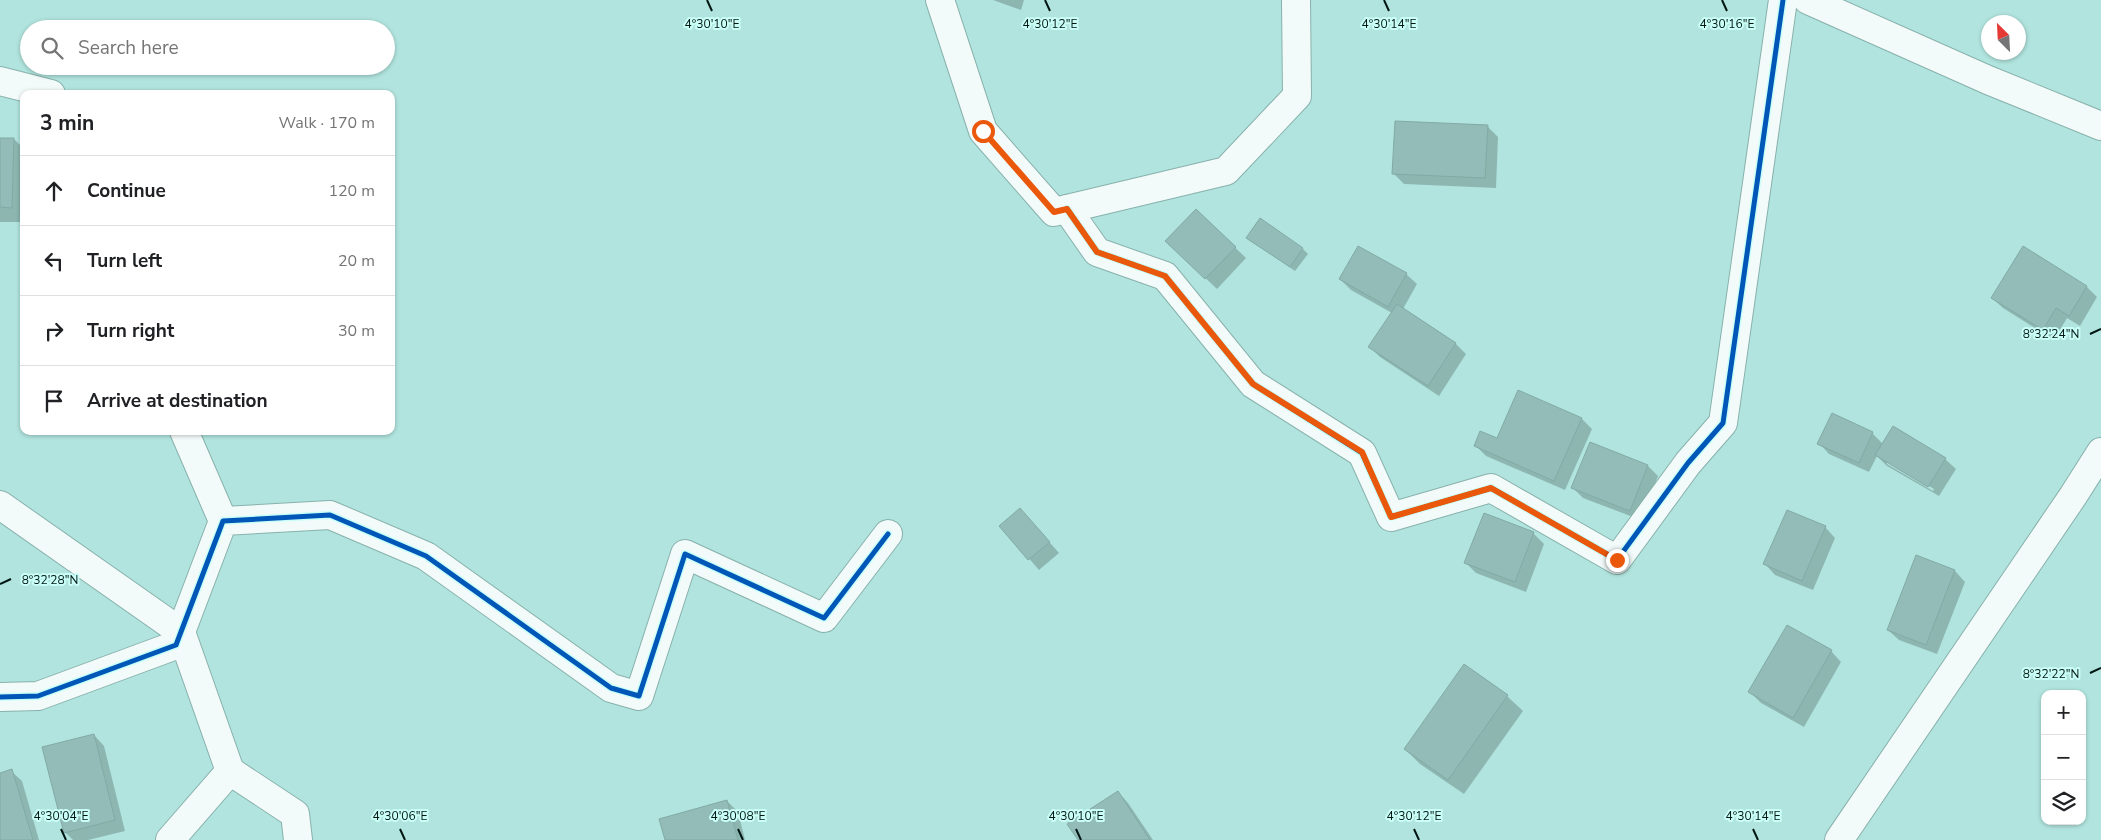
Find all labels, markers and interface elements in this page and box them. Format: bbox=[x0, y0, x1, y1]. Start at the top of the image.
north arrow bbox=[1981, 15, 2026, 60]
text: 4°30'10"E bbox=[685, 16, 739, 32]
text: 4°30'12"E bbox=[1023, 16, 1077, 32]
text: 4°30'14"E bbox=[1362, 16, 1416, 32]
text: 4°30'16"E bbox=[1700, 16, 1754, 32]
search box bbox=[20, 20, 395, 75]
icon: search bbox=[38, 34, 66, 62]
text: Search here bbox=[78, 35, 179, 61]
text: 3 min bbox=[40, 109, 94, 137]
text: Walk · 170 m bbox=[279, 112, 375, 134]
route start bbox=[972, 120, 995, 143]
icon: ahead bbox=[40, 177, 68, 205]
text: Continue bbox=[87, 178, 166, 204]
text: 120 m bbox=[328, 180, 375, 202]
icon: left bbox=[40, 247, 68, 275]
text: Turn left bbox=[87, 248, 162, 274]
text: 20 m bbox=[338, 250, 375, 272]
icon: right bbox=[40, 317, 68, 345]
text: Turn right bbox=[87, 318, 174, 344]
text: 30 m bbox=[338, 320, 375, 342]
text: 8°32'24"N bbox=[2023, 326, 2079, 342]
icon: arrive bbox=[40, 387, 68, 415]
text: Arrive at destination bbox=[87, 388, 268, 414]
route end bbox=[1606, 549, 1629, 572]
text: 8°32'28"N bbox=[22, 572, 78, 588]
text: 8°32'22"N bbox=[2023, 666, 2079, 682]
map controls bbox=[2041, 690, 2086, 825]
button: + bbox=[2041, 690, 2086, 735]
button: − bbox=[2041, 735, 2086, 780]
button: layers bbox=[2041, 780, 2086, 825]
text: 4°30'04"E bbox=[34, 808, 88, 824]
text: 4°30'06"E bbox=[373, 808, 427, 824]
text: 4°30'08"E bbox=[711, 808, 765, 824]
text: 4°30'10"E bbox=[1049, 808, 1103, 824]
text: 4°30'12"E bbox=[1387, 808, 1441, 824]
text: 4°30'14"E bbox=[1726, 808, 1780, 824]

